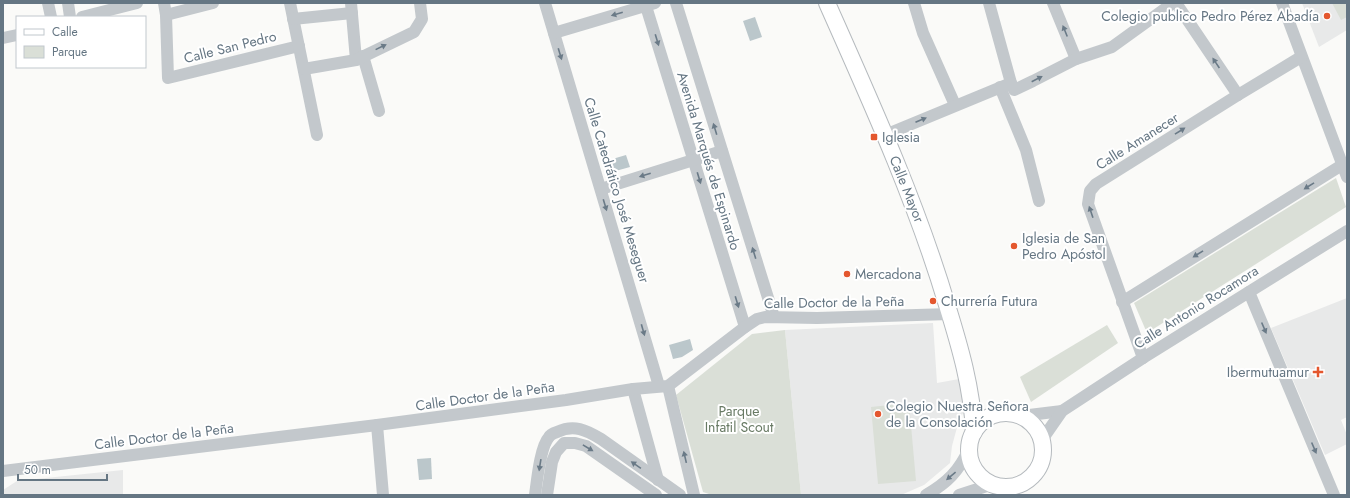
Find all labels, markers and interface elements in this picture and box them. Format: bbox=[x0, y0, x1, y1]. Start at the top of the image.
place label: Colegio publico Pedro Pérez Abadía bbox=[1101, 6, 1319, 26]
one-way arrow bbox=[611, 11, 623, 17]
marker: Colegio publico Pedro Pérez Abadía bbox=[1322, 11, 1332, 21]
legend bbox=[16, 16, 146, 68]
text: Calle bbox=[52, 23, 78, 41]
one-way arrow bbox=[1061, 24, 1067, 36]
street label: Calle San Pedro bbox=[182, 26, 279, 68]
one-way arrow bbox=[654, 35, 660, 47]
text: Parque bbox=[52, 43, 87, 61]
one-way arrow bbox=[376, 44, 387, 51]
one-way arrow bbox=[557, 48, 563, 60]
one-way arrow bbox=[1212, 58, 1220, 68]
street label: Avenida Marqués de Espinardo bbox=[672, 69, 746, 253]
one-way arrow bbox=[1031, 76, 1043, 82]
street label: Calle Catedrático José Meseguer bbox=[579, 95, 655, 285]
street label: Calle Amanecer bbox=[1092, 107, 1182, 174]
one-way arrow bbox=[916, 116, 928, 122]
one-way arrow bbox=[712, 123, 718, 135]
place label: Iglesia bbox=[882, 127, 920, 147]
one-way arrow bbox=[1174, 128, 1186, 135]
marker: Iglesia bbox=[869, 132, 879, 142]
street label: Calle Mayor bbox=[885, 153, 930, 226]
one-way arrow bbox=[638, 172, 650, 178]
one-way arrow bbox=[696, 172, 702, 184]
one-way arrow bbox=[1303, 182, 1315, 189]
one-way arrow bbox=[603, 199, 609, 211]
one-way arrow bbox=[1088, 206, 1094, 218]
place label: Iglesia de San Pedro Apóstol bbox=[1022, 228, 1106, 264]
marker: Iglesia de San Pedro Apóstol bbox=[1009, 241, 1019, 251]
one-way arrow bbox=[751, 247, 757, 259]
one-way arrow bbox=[1193, 251, 1204, 258]
street label: Calle Antonio Rocamora bbox=[1130, 260, 1262, 354]
place label: Mercadona bbox=[855, 264, 921, 284]
marker: Mercadona bbox=[842, 269, 852, 279]
street label: Calle Doctor de la Peña bbox=[764, 291, 904, 313]
place label: Churrería Futura bbox=[941, 291, 1038, 311]
marker: Churrería Futura bbox=[928, 296, 938, 306]
one-way arrow bbox=[734, 297, 740, 309]
one-way arrow bbox=[1261, 322, 1267, 333]
one-way arrow bbox=[640, 324, 646, 336]
place label: Ibermutuamur bbox=[1227, 362, 1309, 382]
marker: Ibermutuamur bbox=[1312, 366, 1324, 378]
street label: Calle Doctor de la Peña bbox=[414, 376, 556, 416]
place label: Colegio Nuestra Señora de la Consolación bbox=[886, 396, 1029, 432]
park label: Parque Infatil Scout bbox=[705, 401, 774, 437]
marker: Colegio Nuestra Señora de la Consolación bbox=[873, 409, 883, 419]
street label: Calle Doctor de la Peña bbox=[93, 418, 235, 454]
one-way arrow bbox=[1311, 442, 1317, 453]
one-way arrow bbox=[582, 444, 594, 451]
one-way arrow bbox=[681, 451, 687, 463]
scale bar bbox=[18, 456, 107, 482]
one-way arrow bbox=[537, 459, 543, 471]
text: 50 m bbox=[24, 461, 51, 479]
one-way arrow bbox=[631, 461, 642, 469]
one-way arrow bbox=[946, 471, 957, 480]

